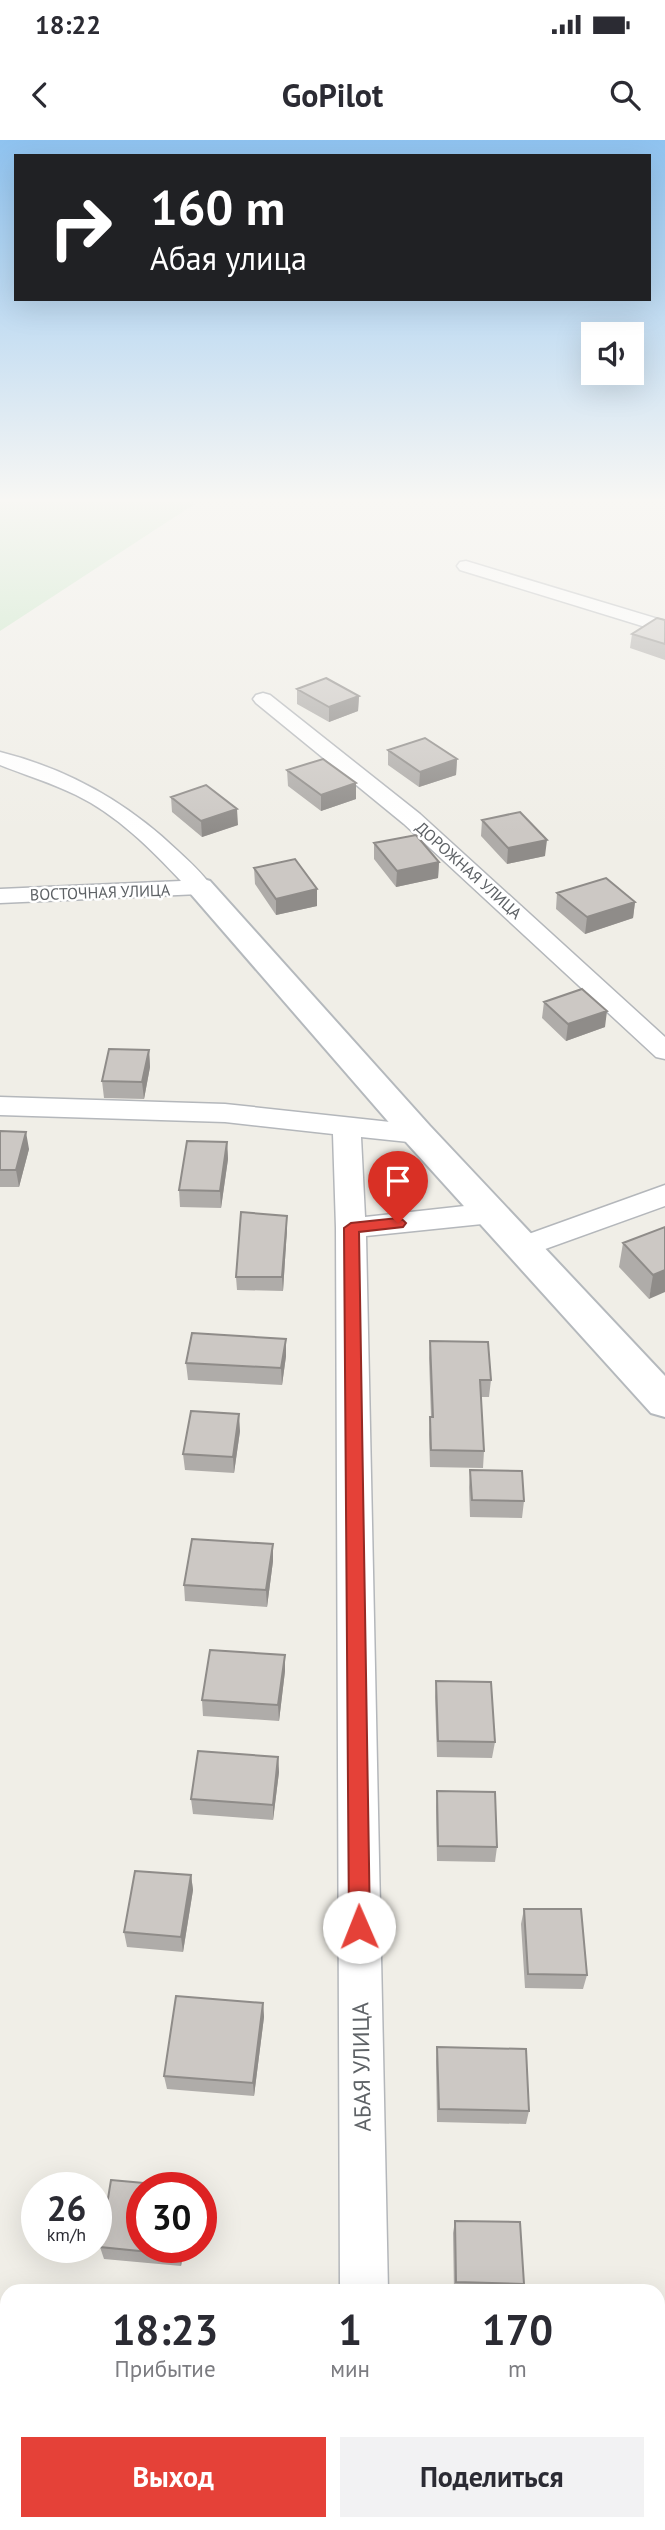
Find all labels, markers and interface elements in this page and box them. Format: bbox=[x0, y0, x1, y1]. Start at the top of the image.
text: 18:22 bbox=[35, 8, 101, 41]
text: GoPilot bbox=[282, 74, 383, 116]
icon: back bbox=[21, 76, 59, 114]
icon: search bbox=[606, 76, 644, 114]
text: 160 m bbox=[150, 175, 285, 239]
icon: right bbox=[35, 182, 126, 273]
text: Абая улица bbox=[150, 237, 307, 279]
map controls bbox=[581, 322, 644, 385]
button: sound bbox=[581, 322, 644, 385]
street label: ДОРОЖНАЯ УЛИЦА bbox=[412, 817, 527, 923]
street label: ВОСТОЧНАЯ УЛИЦА bbox=[29, 880, 171, 904]
pin bbox=[368, 1151, 428, 1223]
icon: arrive bbox=[379, 1162, 417, 1200]
position arrow bbox=[322, 1890, 396, 1964]
street label: АБАЯ УЛИЦА bbox=[345, 2002, 377, 2132]
speed limit sign: 30 bbox=[126, 2172, 217, 2263]
text: 26 bbox=[47, 2185, 86, 2231]
text: km/h bbox=[47, 2223, 86, 2246]
text: 18:23 bbox=[112, 2302, 218, 2357]
text: 1 bbox=[338, 2302, 362, 2357]
text: 170 bbox=[482, 2302, 553, 2357]
text: Прибытие bbox=[115, 2354, 216, 2383]
text: мин bbox=[330, 2354, 370, 2383]
text: m bbox=[508, 2354, 527, 2383]
button: Выход bbox=[21, 2437, 326, 2517]
button: Поделиться bbox=[340, 2437, 644, 2517]

